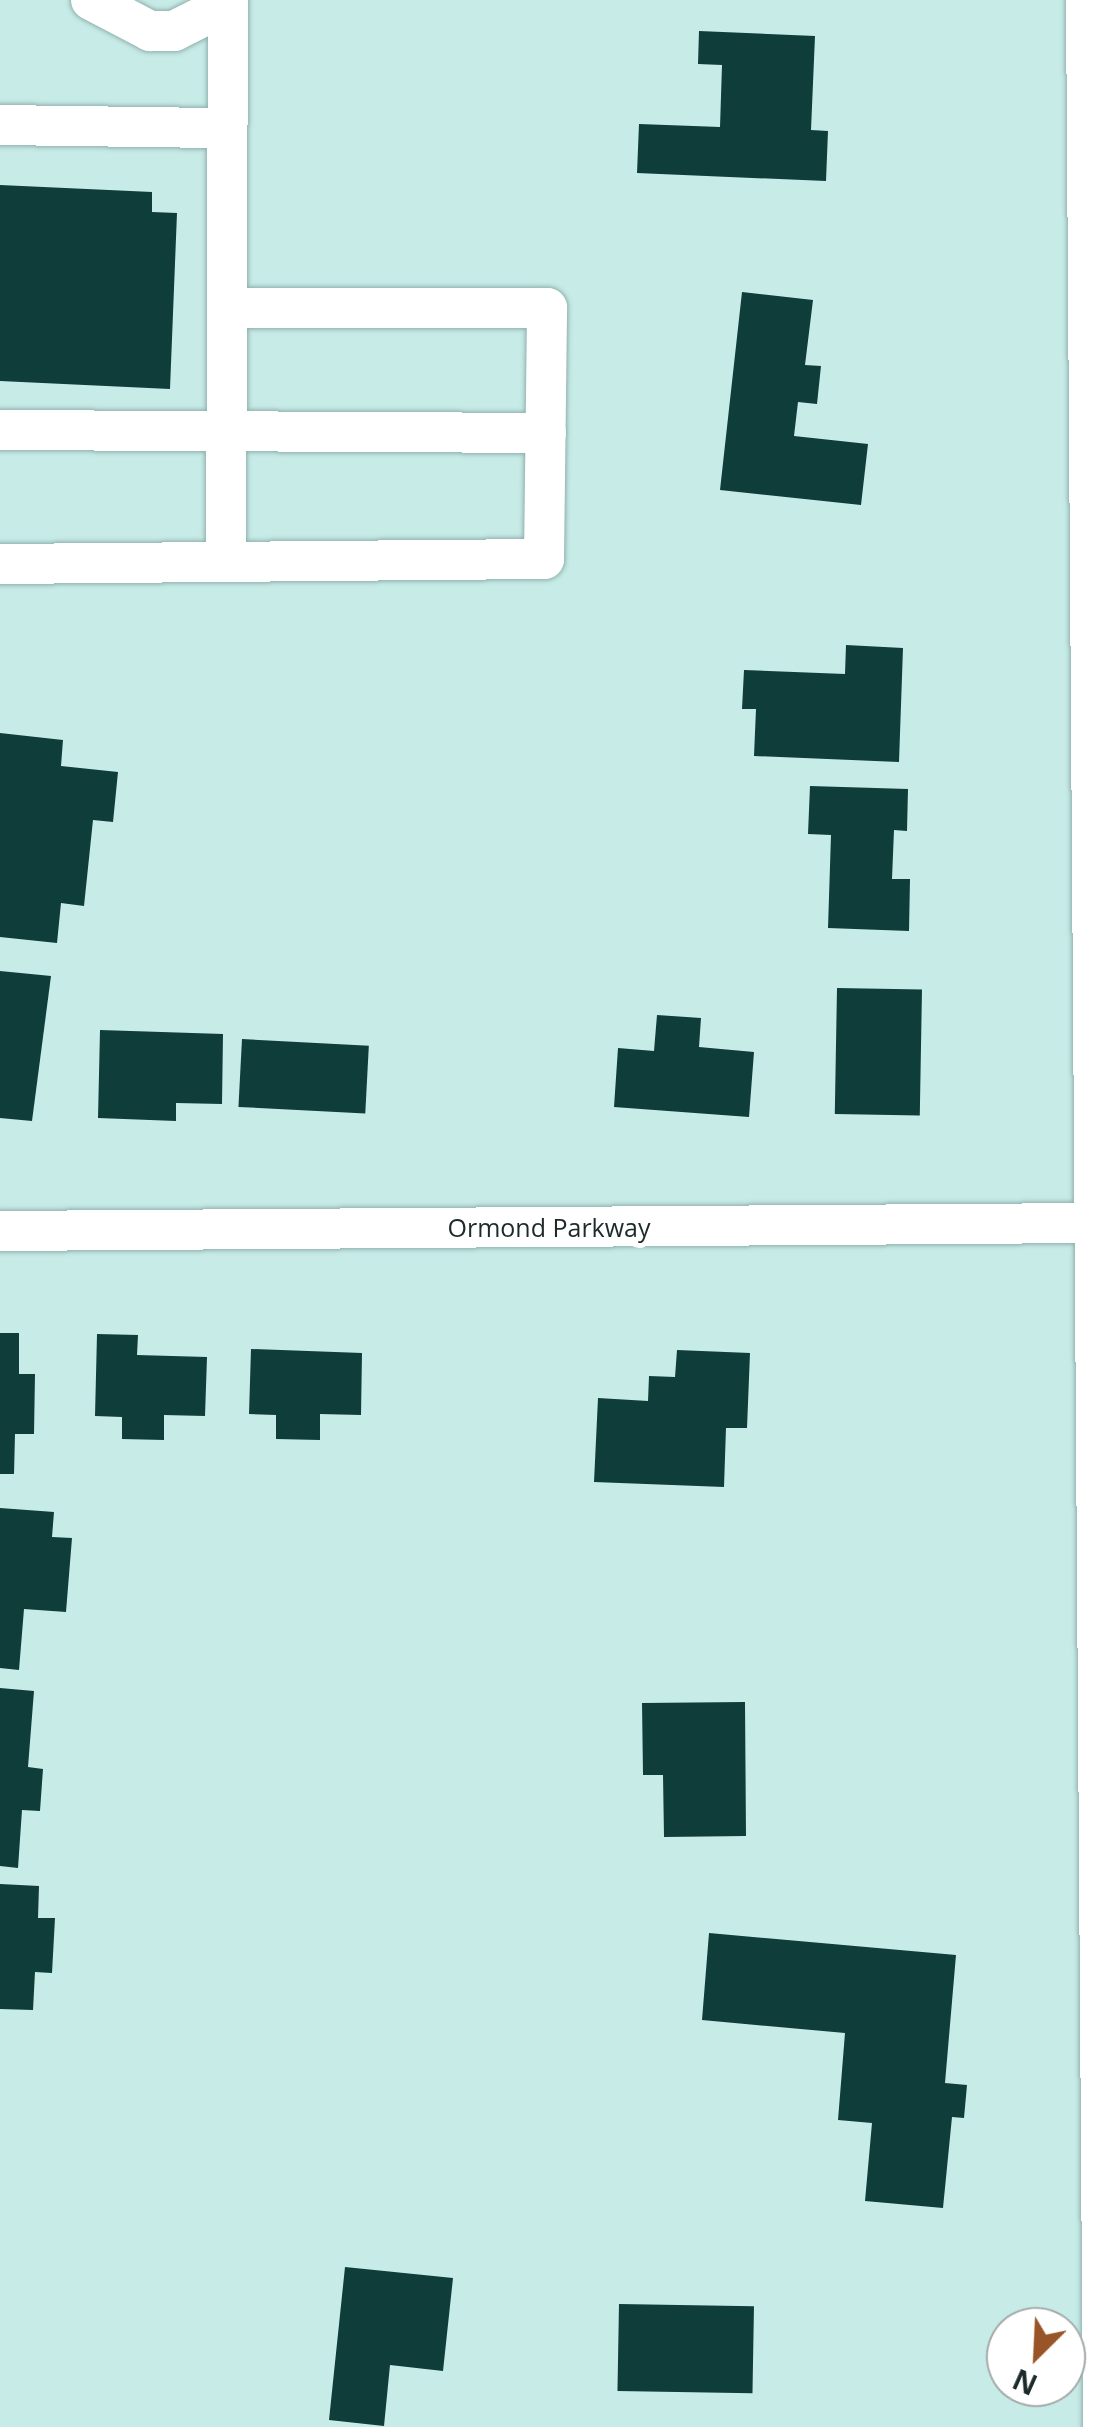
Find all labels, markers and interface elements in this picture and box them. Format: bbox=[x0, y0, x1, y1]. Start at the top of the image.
street label: Ormond Parkway bbox=[447, 1212, 651, 1242]
north arrow bbox=[986, 2307, 1086, 2407]
text: N bbox=[1006, 2361, 1043, 2405]

